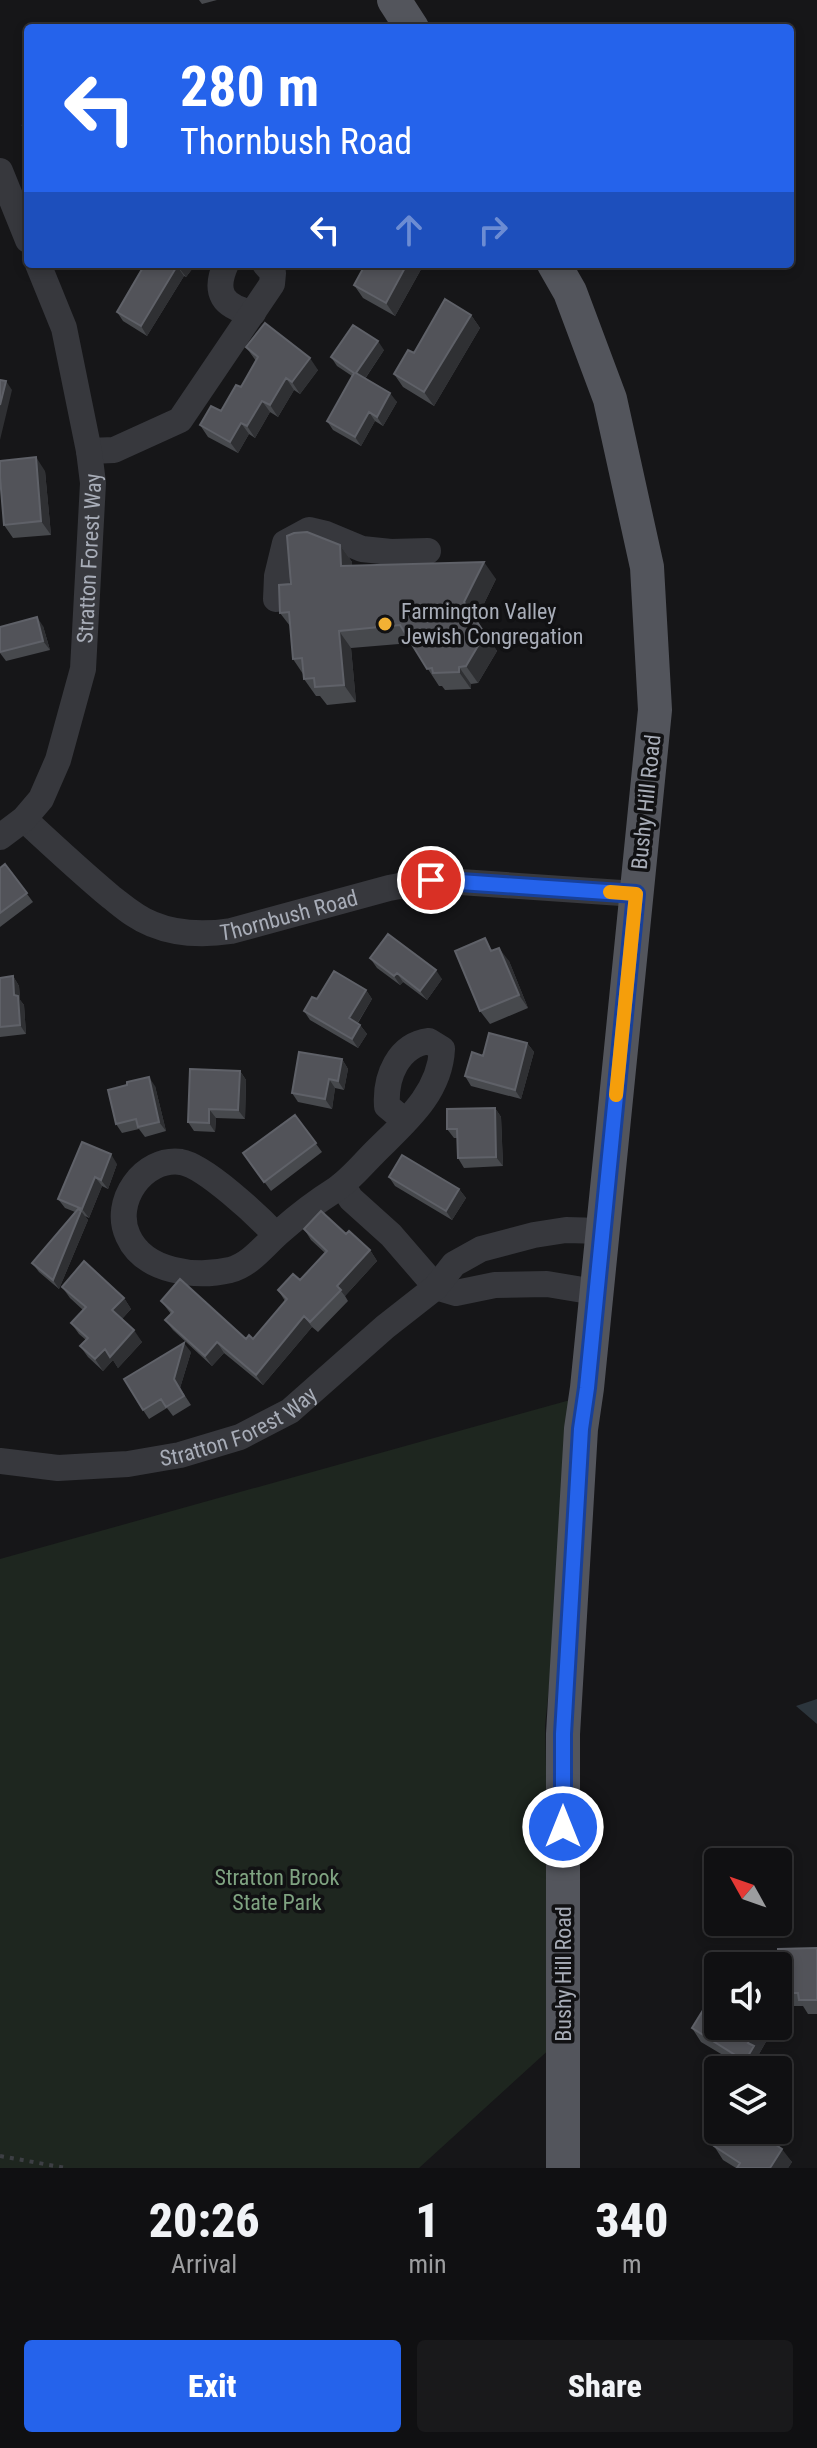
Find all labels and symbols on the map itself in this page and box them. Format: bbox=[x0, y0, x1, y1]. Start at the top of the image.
street label: Stratton Forest Way bbox=[72, 472, 106, 644]
place label: Farmington Valley Jewish Congregation bbox=[401, 599, 583, 649]
marker: Farmington Valley Jewish Congregation bbox=[376, 615, 394, 633]
street label: Bushy Hill Road bbox=[626, 733, 666, 871]
pin bbox=[397, 846, 465, 914]
street label: Thornbush Road bbox=[218, 885, 360, 945]
street label: Stratton Forest Way bbox=[158, 1381, 321, 1471]
position arrow bbox=[521, 1785, 605, 1869]
north arrow bbox=[704, 1848, 792, 1936]
park label: Stratton Brook State Park bbox=[215, 1865, 339, 1915]
street label: Bushy Hill Road bbox=[551, 1906, 576, 2042]

